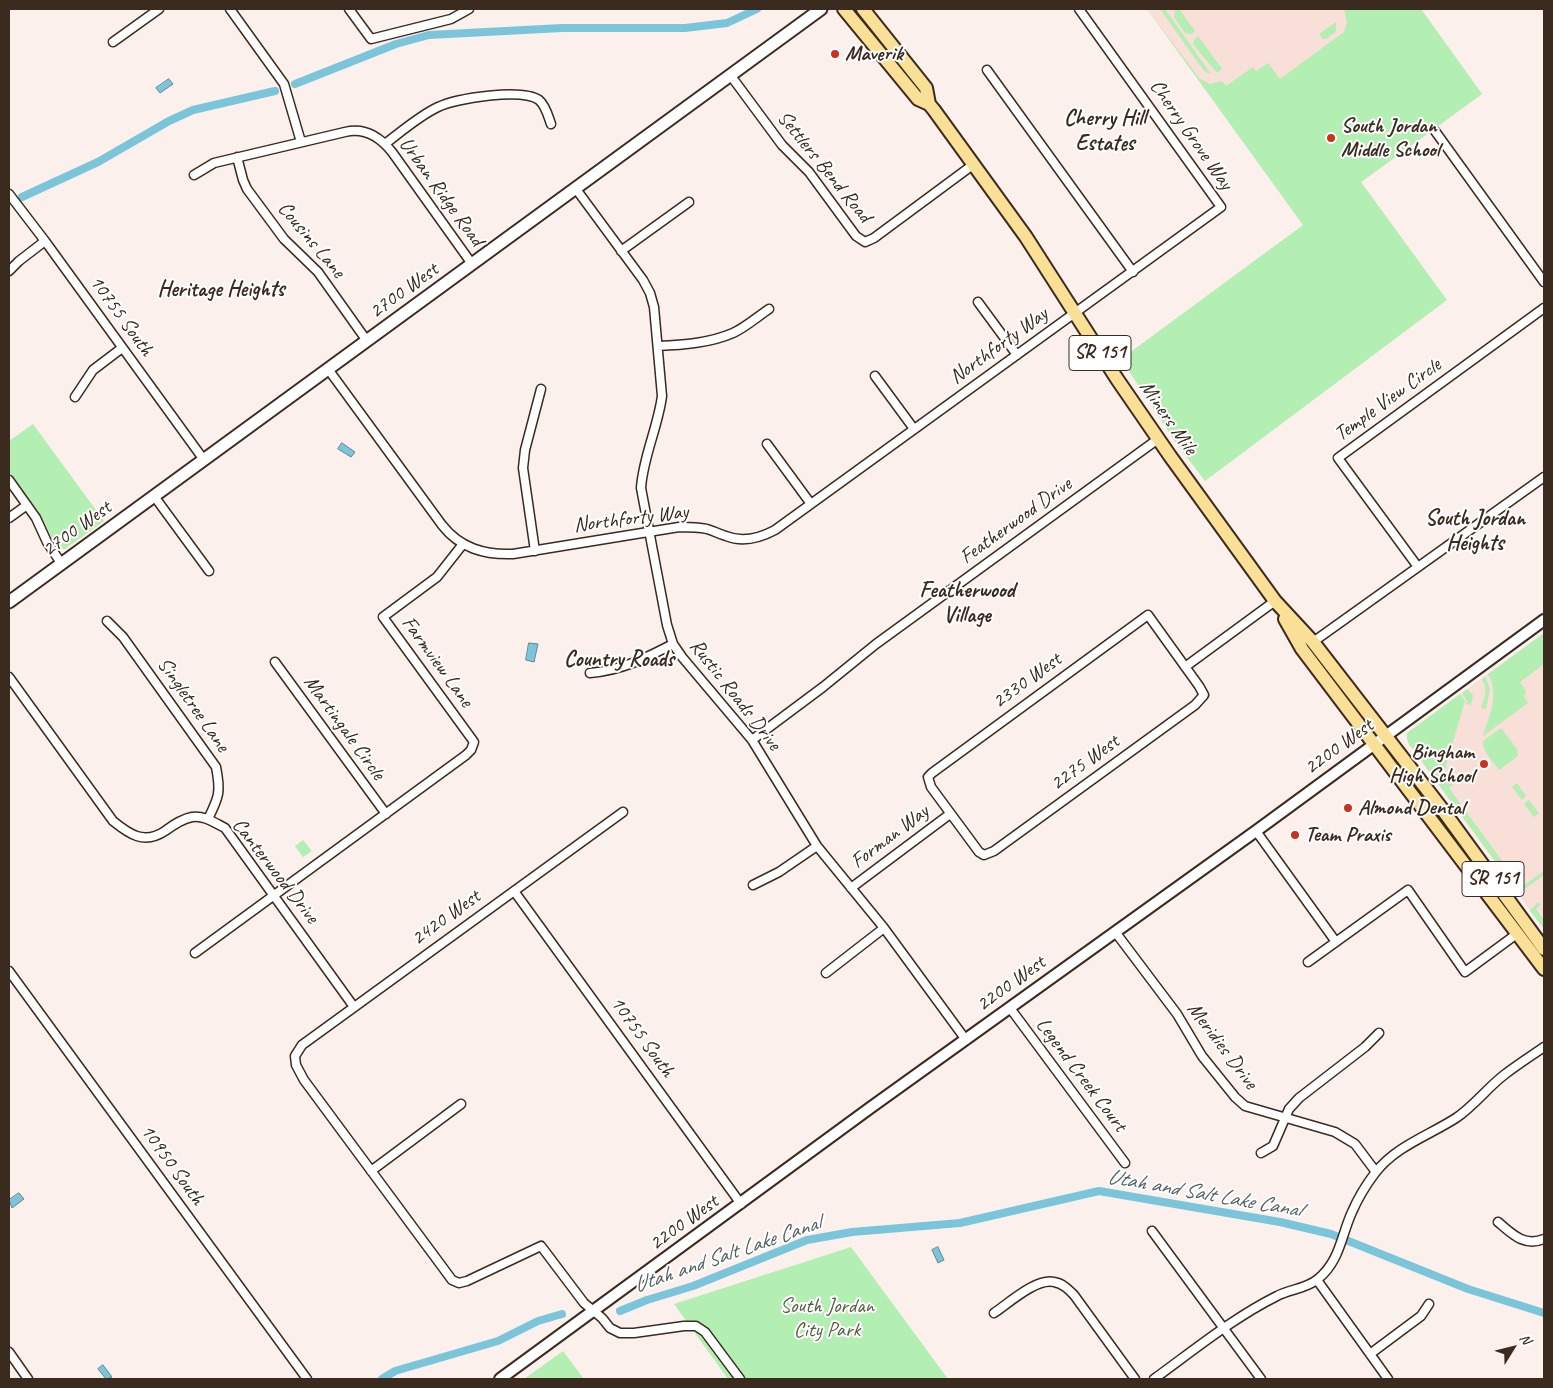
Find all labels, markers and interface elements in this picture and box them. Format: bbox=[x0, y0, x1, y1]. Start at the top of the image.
place label: Maverik bbox=[845, 41, 903, 67]
marker: Maverik bbox=[829, 48, 841, 60]
street label: Cherry Grove Way bbox=[1144, 75, 1238, 195]
street label: Settlers Bend Road bbox=[771, 106, 877, 228]
district label: Cherry Hill Estates bbox=[1064, 106, 1146, 158]
place label: South Jordan Middle School bbox=[1341, 113, 1440, 163]
marker: South Jordan Middle School bbox=[1325, 132, 1337, 144]
street label: Urban Ridge Road bbox=[393, 133, 489, 251]
street label: Cousins Lane bbox=[272, 197, 350, 283]
street label: 2700 West bbox=[365, 258, 443, 324]
street label: 10755 South bbox=[83, 271, 159, 361]
district label: Heritage Heights bbox=[158, 277, 284, 303]
street label: Northforty Way bbox=[945, 302, 1053, 390]
road number: SR 151 bbox=[1069, 336, 1131, 370]
street label: Temple View Circle bbox=[1330, 353, 1446, 447]
street label: Miners Mile bbox=[1133, 376, 1203, 460]
street label: Featherwood Drive bbox=[955, 472, 1077, 570]
street label: 2700 West bbox=[38, 496, 116, 562]
street label: Northforty Way bbox=[572, 499, 690, 539]
district label: South Jordan Heights bbox=[1425, 506, 1525, 558]
district label: Featherwood Village bbox=[919, 578, 1015, 630]
street label: Farmview Lane bbox=[395, 612, 479, 712]
street label: Rustic Roads Drive bbox=[684, 634, 786, 756]
district label: Country Roads bbox=[564, 647, 674, 673]
street label: 2330 West bbox=[988, 648, 1066, 714]
street label: Singletree Lane bbox=[151, 653, 235, 757]
street label: Martingale Circle bbox=[298, 671, 390, 785]
street label: 2200 West bbox=[1300, 714, 1378, 780]
street label: 2275 West bbox=[1046, 730, 1124, 796]
place label: Bingham High School bbox=[1389, 739, 1474, 789]
marker: Bingham High School bbox=[1478, 758, 1490, 770]
place label: Almond Dental bbox=[1358, 795, 1465, 821]
street label: Forman Way bbox=[846, 800, 934, 874]
marker: Almond Dental bbox=[1342, 802, 1354, 814]
street label: Canterwood Drive bbox=[226, 813, 324, 929]
place label: Team Praxis bbox=[1305, 822, 1391, 848]
marker: Team Praxis bbox=[1289, 829, 1301, 841]
road number: SR 151 bbox=[1462, 862, 1524, 896]
street label: 2420 West bbox=[407, 885, 485, 951]
street label: 2200 West bbox=[972, 951, 1050, 1017]
street label: 10755 South bbox=[604, 992, 680, 1082]
street label: Meridies Drive bbox=[1181, 998, 1263, 1094]
street label: Legend Creek Court bbox=[1030, 1013, 1132, 1137]
street label: 10950 South bbox=[134, 1120, 210, 1210]
water label: Utah and Salt Lake Canal bbox=[1105, 1164, 1303, 1224]
street label: 2200 West bbox=[645, 1190, 723, 1256]
water label: Utah and Salt Lake Canal bbox=[630, 1211, 824, 1299]
park label: South Jordan City Park bbox=[780, 1293, 874, 1343]
north arrow bbox=[1488, 1323, 1538, 1373]
text: N bbox=[1516, 1330, 1535, 1347]

